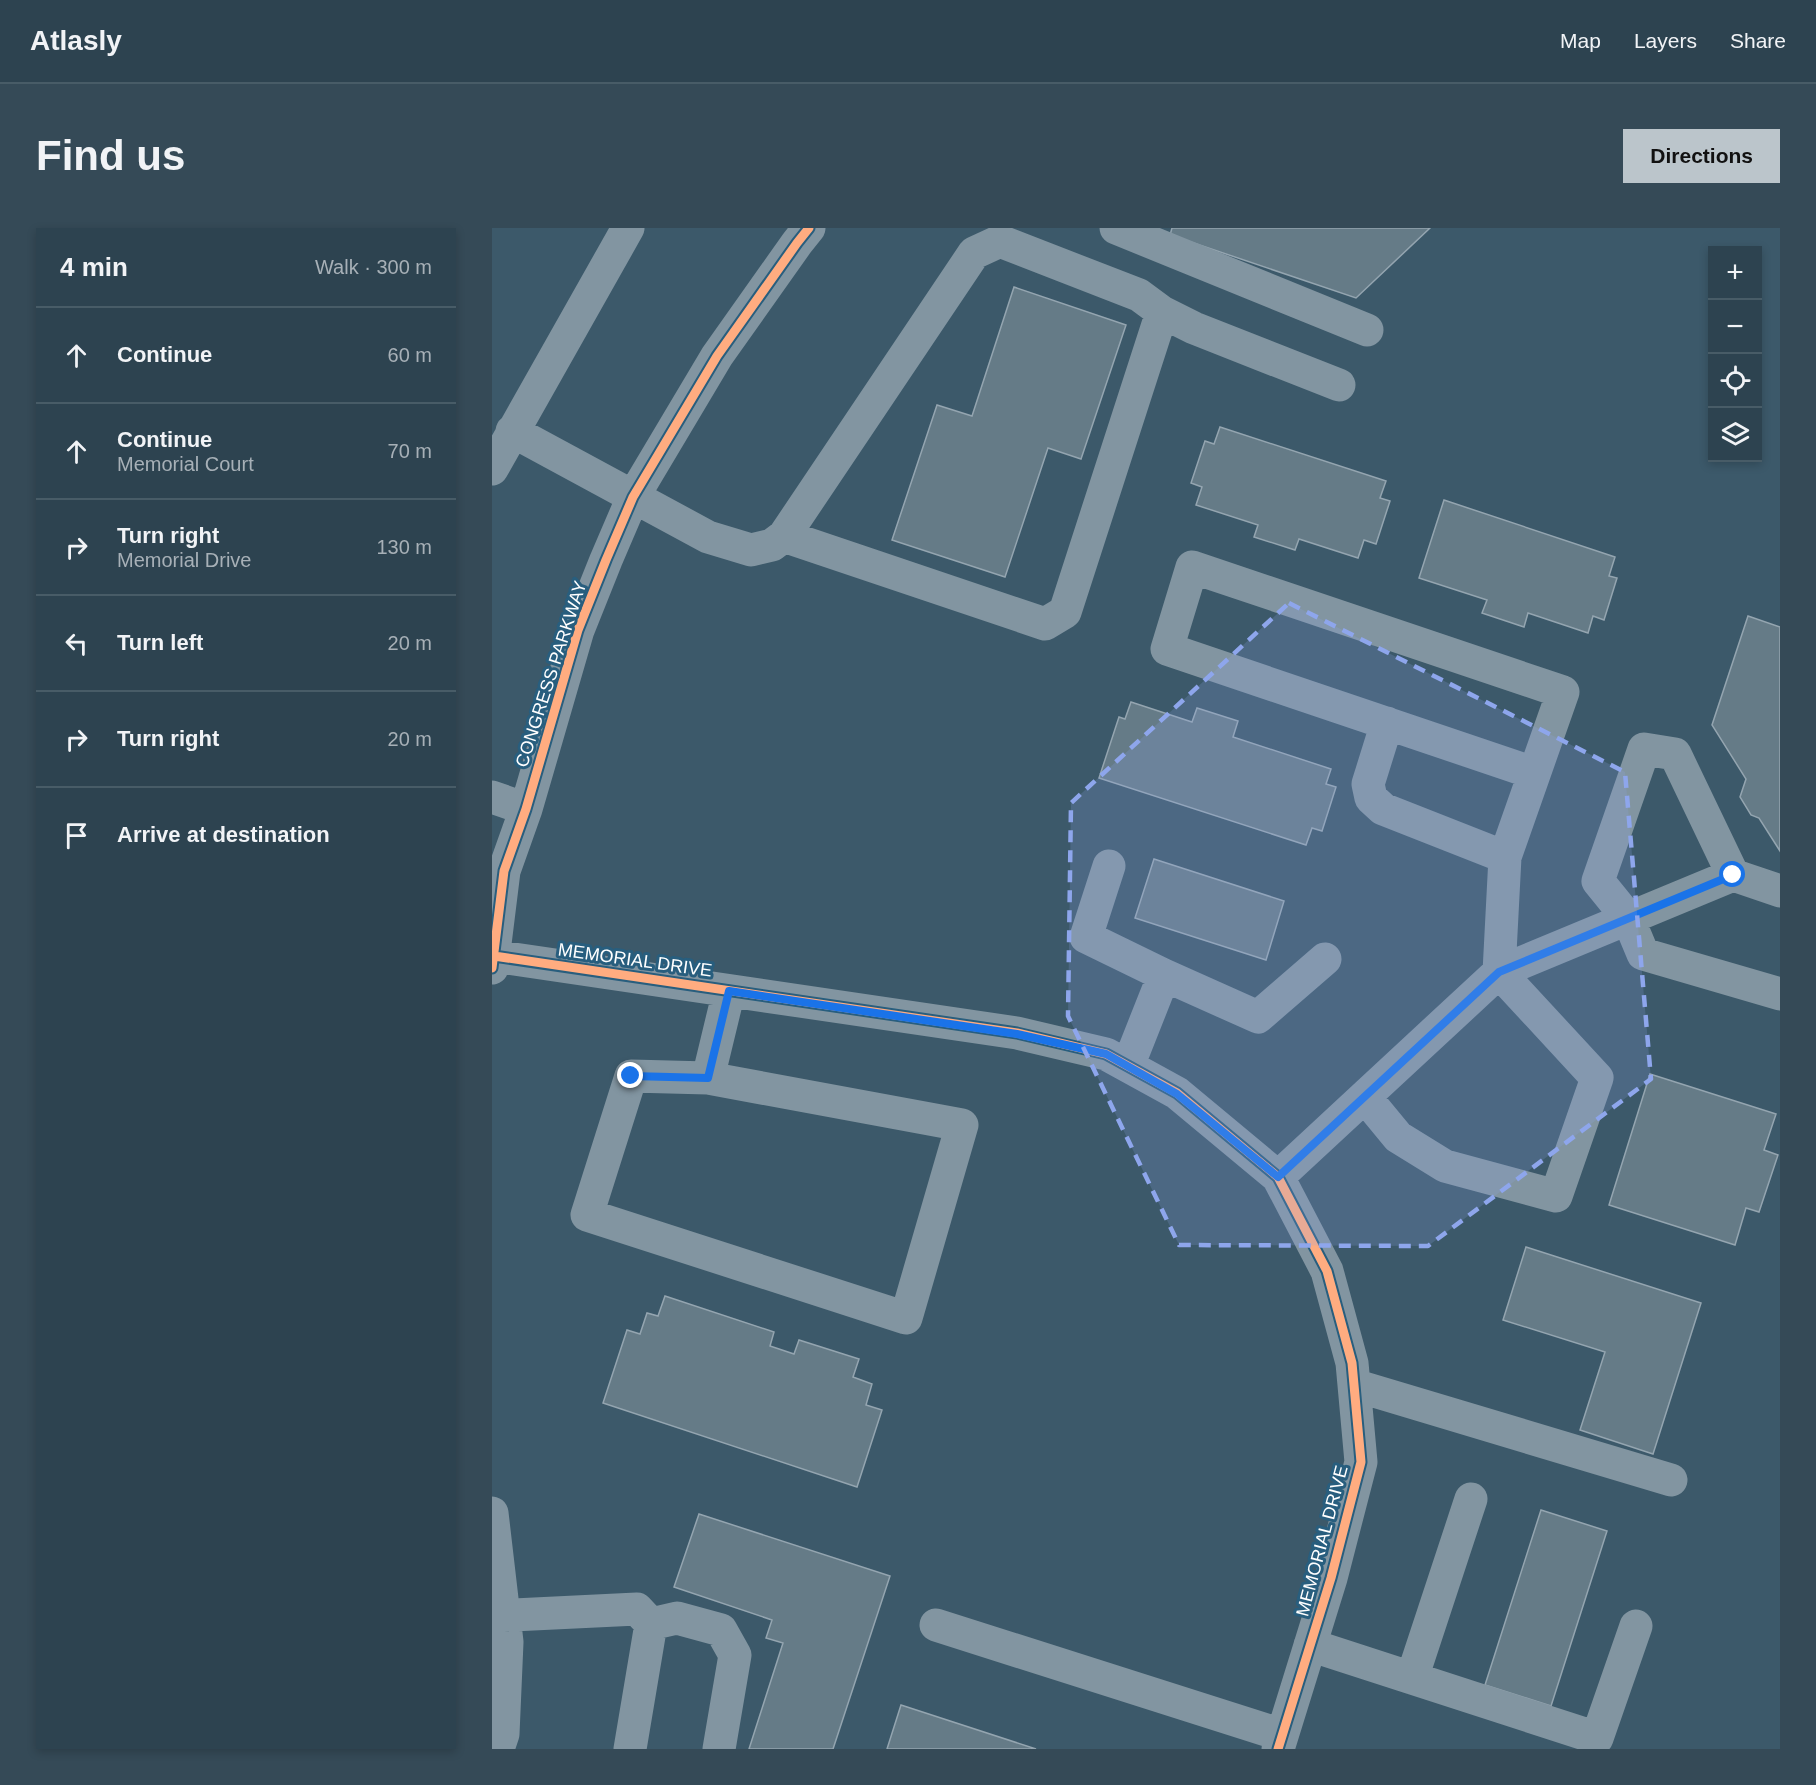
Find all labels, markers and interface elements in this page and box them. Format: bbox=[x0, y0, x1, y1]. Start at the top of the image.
text: Atlasly bbox=[30, 25, 122, 56]
text: Map bbox=[1560, 29, 1601, 52]
text: Layers bbox=[1634, 29, 1697, 52]
text: Share bbox=[1730, 29, 1786, 52]
button: Directions bbox=[1623, 129, 1780, 183]
text: Find us bbox=[36, 132, 185, 179]
map controls bbox=[1708, 246, 1762, 462]
button: + bbox=[1708, 246, 1762, 300]
text: 4 min bbox=[60, 252, 128, 282]
text: Walk · 300 m bbox=[315, 256, 432, 278]
button: − bbox=[1708, 300, 1762, 354]
icon: ahead bbox=[60, 339, 93, 372]
text: Continue bbox=[117, 342, 212, 367]
text: 60 m bbox=[388, 344, 432, 366]
button: locate bbox=[1708, 354, 1762, 408]
button: layers bbox=[1708, 408, 1762, 462]
text: Continue bbox=[117, 427, 212, 452]
icon: ahead bbox=[60, 435, 93, 468]
text: 70 m bbox=[388, 440, 432, 462]
text: Memorial Court bbox=[117, 453, 254, 475]
text: Turn right bbox=[117, 523, 219, 548]
icon: right bbox=[60, 531, 93, 564]
text: 130 m bbox=[376, 536, 432, 558]
text: Memorial Drive bbox=[117, 549, 251, 571]
street label: CONGRESS PARKWAY bbox=[511, 578, 591, 770]
icon: left bbox=[60, 627, 93, 660]
text: Turn left bbox=[117, 630, 203, 655]
text: 20 m bbox=[388, 632, 432, 654]
icon: right bbox=[60, 723, 93, 756]
text: Turn right bbox=[117, 726, 219, 751]
text: 20 m bbox=[388, 728, 432, 750]
icon: arrive bbox=[60, 819, 93, 852]
text: Arrive at destination bbox=[117, 822, 330, 847]
route start bbox=[1719, 861, 1745, 887]
street label: MEMORIAL DRIVE bbox=[557, 939, 713, 981]
route end bbox=[617, 1062, 643, 1088]
street label: MEMORIAL DRIVE bbox=[1292, 1463, 1352, 1619]

